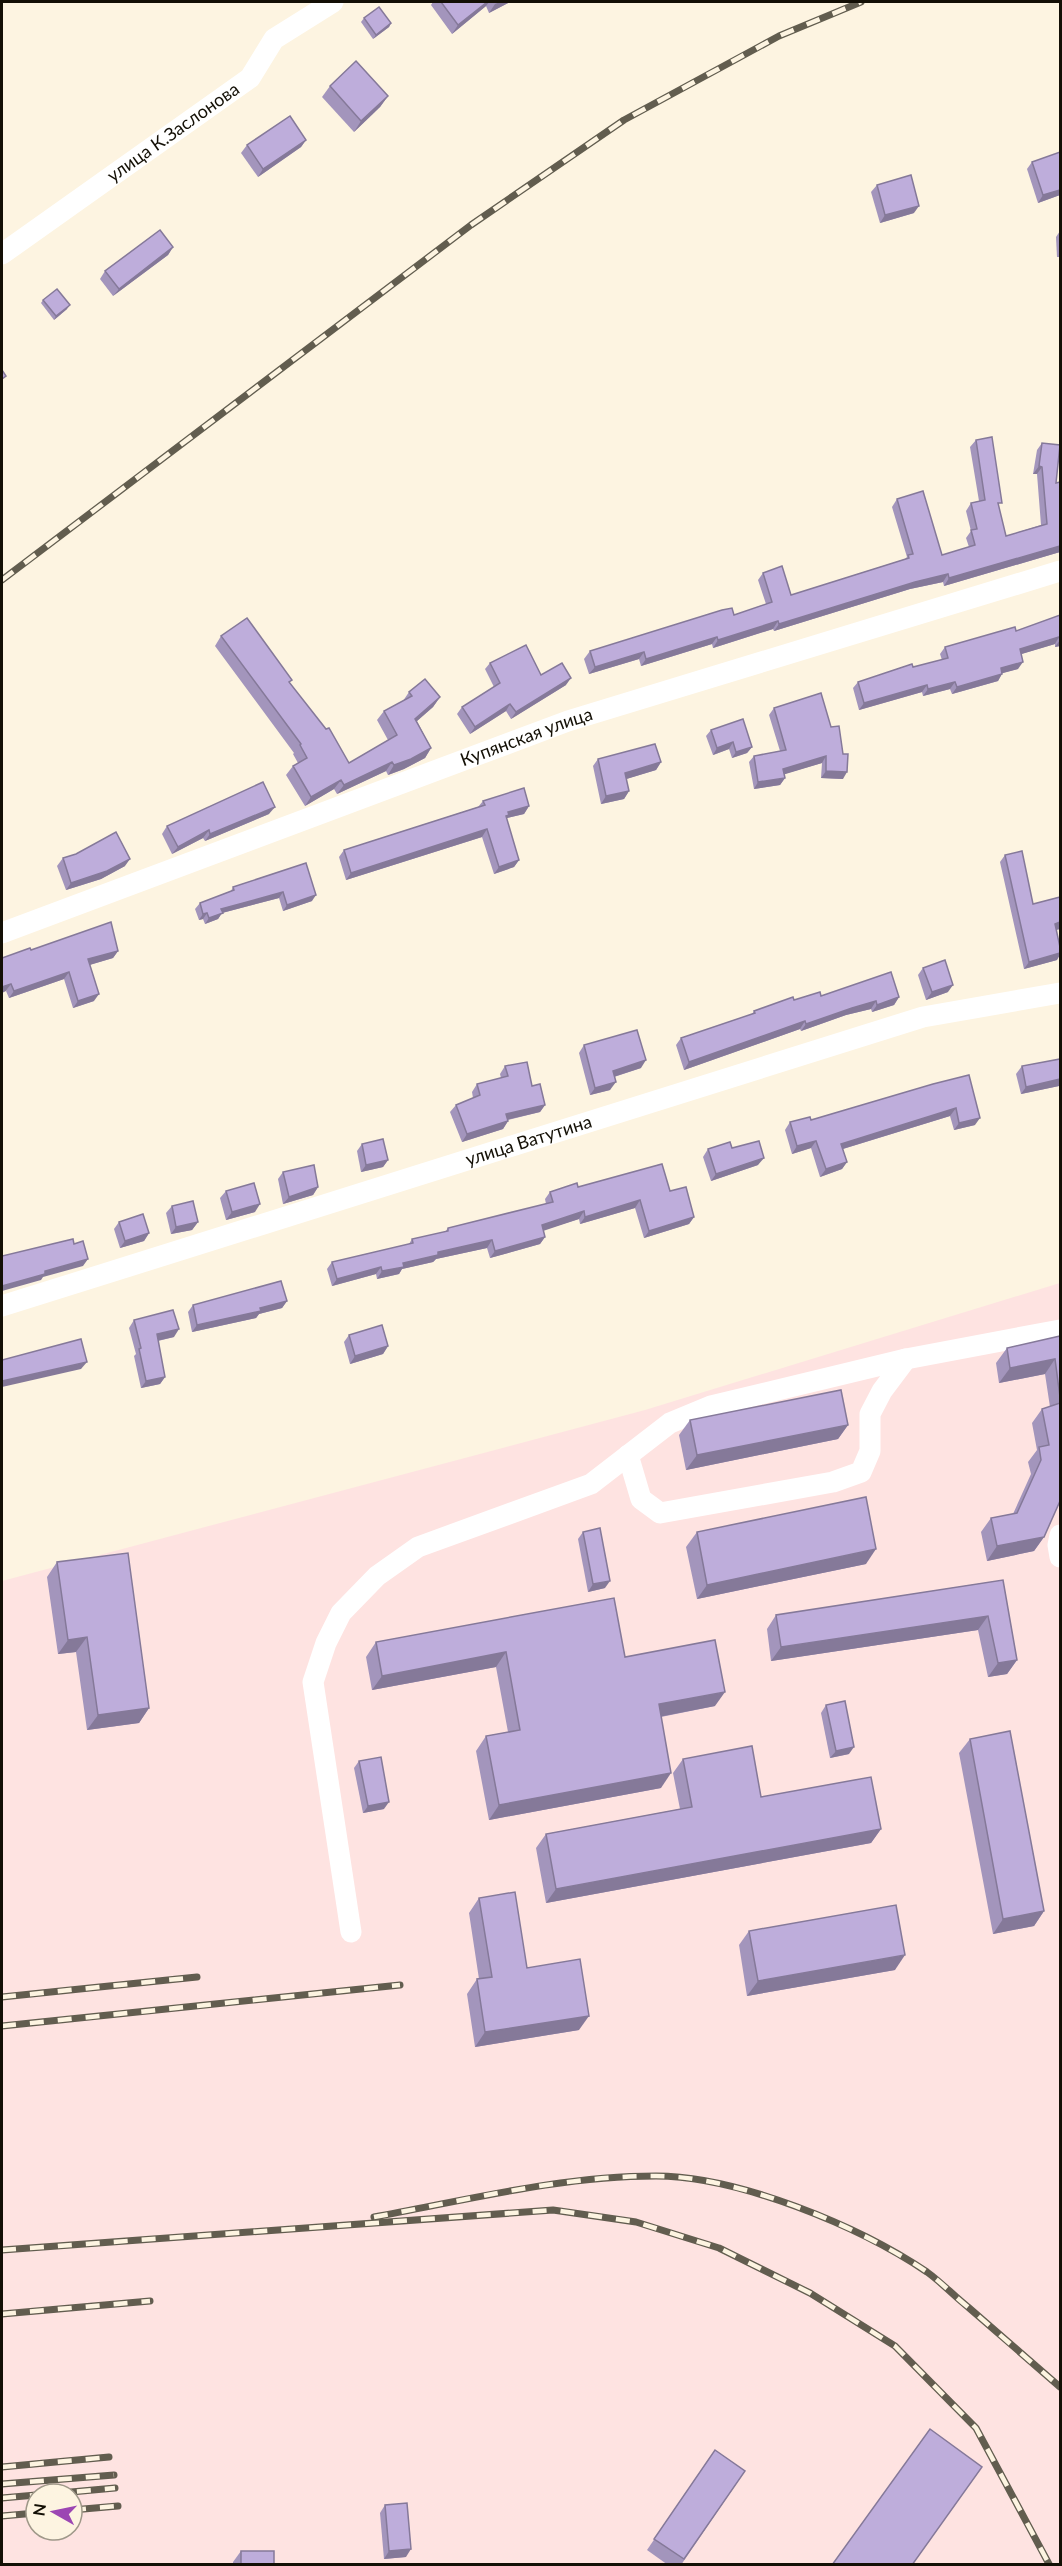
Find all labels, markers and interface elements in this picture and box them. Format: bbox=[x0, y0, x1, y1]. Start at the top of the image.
street label: улица К.Заслонова bbox=[102, 77, 243, 186]
street label: Купянская улица bbox=[457, 702, 595, 770]
street label: улица Ватутина bbox=[463, 1110, 594, 1170]
north arrow bbox=[24, 2482, 84, 2542]
text: N bbox=[28, 2502, 49, 2517]

